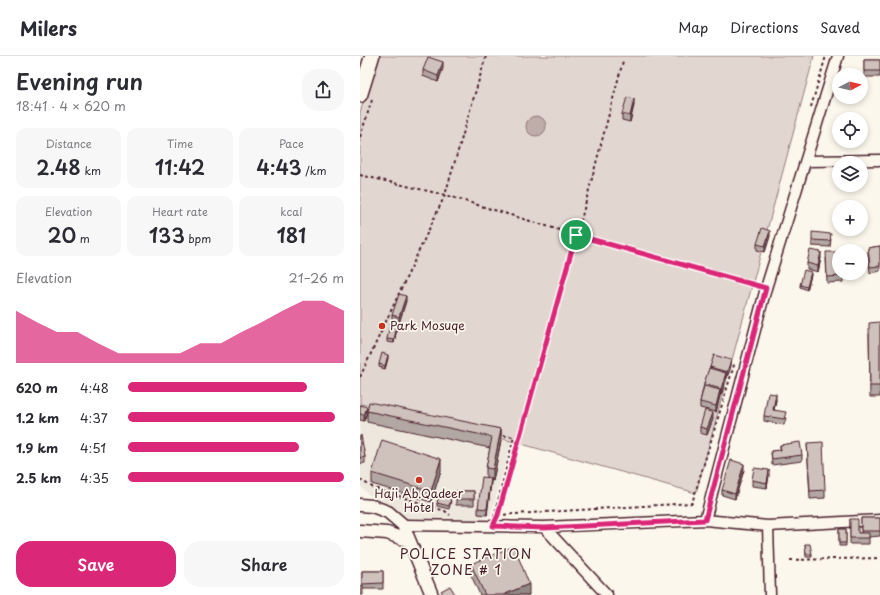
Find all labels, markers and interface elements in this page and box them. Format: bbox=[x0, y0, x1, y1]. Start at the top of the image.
text: Milers bbox=[20, 14, 77, 42]
text: Map bbox=[678, 17, 708, 38]
text: Directions bbox=[730, 17, 798, 38]
text: Saved bbox=[820, 17, 860, 38]
text: Evening run bbox=[16, 64, 143, 97]
north arrow bbox=[832, 68, 868, 104]
map controls bbox=[832, 68, 868, 280]
button: share bbox=[302, 69, 344, 111]
text: 18:41 · 4 × 620 m bbox=[16, 96, 126, 115]
button: locate bbox=[832, 112, 868, 148]
text: Distance bbox=[46, 135, 92, 152]
text: Time bbox=[167, 135, 193, 152]
text: Pace bbox=[279, 135, 304, 152]
text: 2.48 bbox=[36, 152, 81, 182]
text: 11:42 bbox=[155, 152, 205, 182]
text: 4:43 bbox=[256, 152, 302, 182]
button: layers bbox=[832, 156, 868, 192]
text: km bbox=[81, 162, 101, 179]
text: /km bbox=[302, 162, 326, 179]
button: + bbox=[832, 200, 868, 236]
text: Elevation bbox=[45, 203, 92, 220]
text: Heart rate bbox=[152, 203, 208, 220]
text: kcal bbox=[280, 203, 302, 220]
pin bbox=[559, 218, 593, 252]
text: 20 bbox=[48, 220, 76, 250]
text: 133 bbox=[149, 220, 185, 250]
text: 181 bbox=[276, 220, 306, 250]
icon: arrive bbox=[565, 224, 587, 246]
text: m bbox=[76, 230, 90, 247]
text: bpm bbox=[185, 230, 211, 247]
button: − bbox=[832, 244, 868, 280]
text: Elevation bbox=[16, 268, 72, 287]
text: 21–26 m bbox=[289, 268, 344, 287]
place label: Park Mosuqe bbox=[390, 316, 465, 334]
marker: Park Mosuqe bbox=[377, 321, 387, 331]
text: 620 m bbox=[16, 378, 58, 397]
text: 4:48 bbox=[80, 378, 109, 397]
text: 1.2 km bbox=[16, 408, 59, 427]
text: 4:37 bbox=[80, 408, 108, 427]
text: 1.9 km bbox=[16, 438, 58, 457]
text: 4:51 bbox=[80, 438, 106, 457]
text: 2.5 km bbox=[16, 468, 61, 487]
text: 4:35 bbox=[80, 468, 109, 487]
marker: Haji Ab.Qadeer Hotel bbox=[414, 475, 424, 485]
place label: Haji Ab.Qadeer Hotel bbox=[375, 484, 464, 516]
button: Save bbox=[16, 541, 176, 587]
button: Share bbox=[184, 541, 344, 587]
district label: POLICE STATION ZONE # 1 bbox=[400, 543, 532, 580]

